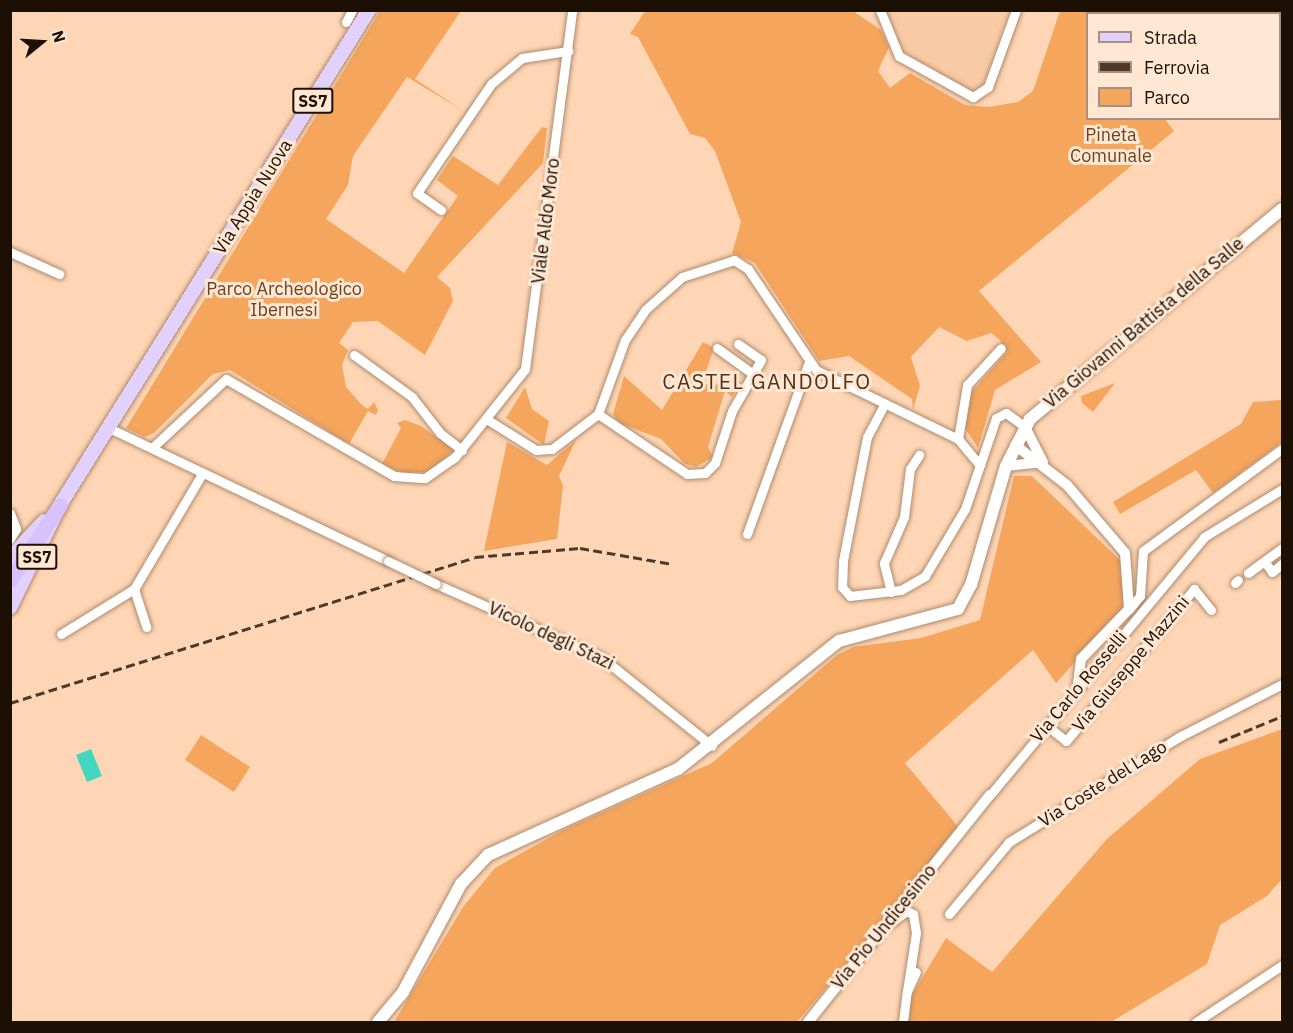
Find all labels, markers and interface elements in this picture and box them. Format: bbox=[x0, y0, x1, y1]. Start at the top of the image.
north arrow bbox=[12, 12, 72, 72]
legend bbox=[1086, 12, 1281, 120]
text: Strada bbox=[1144, 26, 1197, 49]
text: N bbox=[48, 28, 70, 45]
text: Ferrovia bbox=[1144, 56, 1210, 79]
text: Parco bbox=[1144, 86, 1190, 109]
road number: SS7 bbox=[292, 88, 334, 114]
park label: Pineta Comunale bbox=[1070, 125, 1152, 168]
street label: Via Appia Nuova bbox=[209, 136, 297, 258]
street label: Viale Aldo Moro bbox=[528, 157, 564, 285]
street label: Via Giovanni Battista della Salle bbox=[1040, 233, 1248, 413]
park label: Parco Archeologico Ibernesi bbox=[206, 279, 362, 322]
district label: CASTEL GANDOLFO bbox=[662, 368, 872, 394]
road number: SS7 bbox=[16, 544, 58, 570]
street label: Via Giuseppe Mazzini bbox=[1068, 592, 1194, 736]
street label: Vicolo degli Stazi bbox=[485, 597, 617, 675]
street label: Via Carlo Rosselli bbox=[1026, 627, 1132, 747]
street label: Via Coste del Lago bbox=[1035, 736, 1171, 832]
street label: Via Pio Undicesimo bbox=[827, 860, 941, 994]

